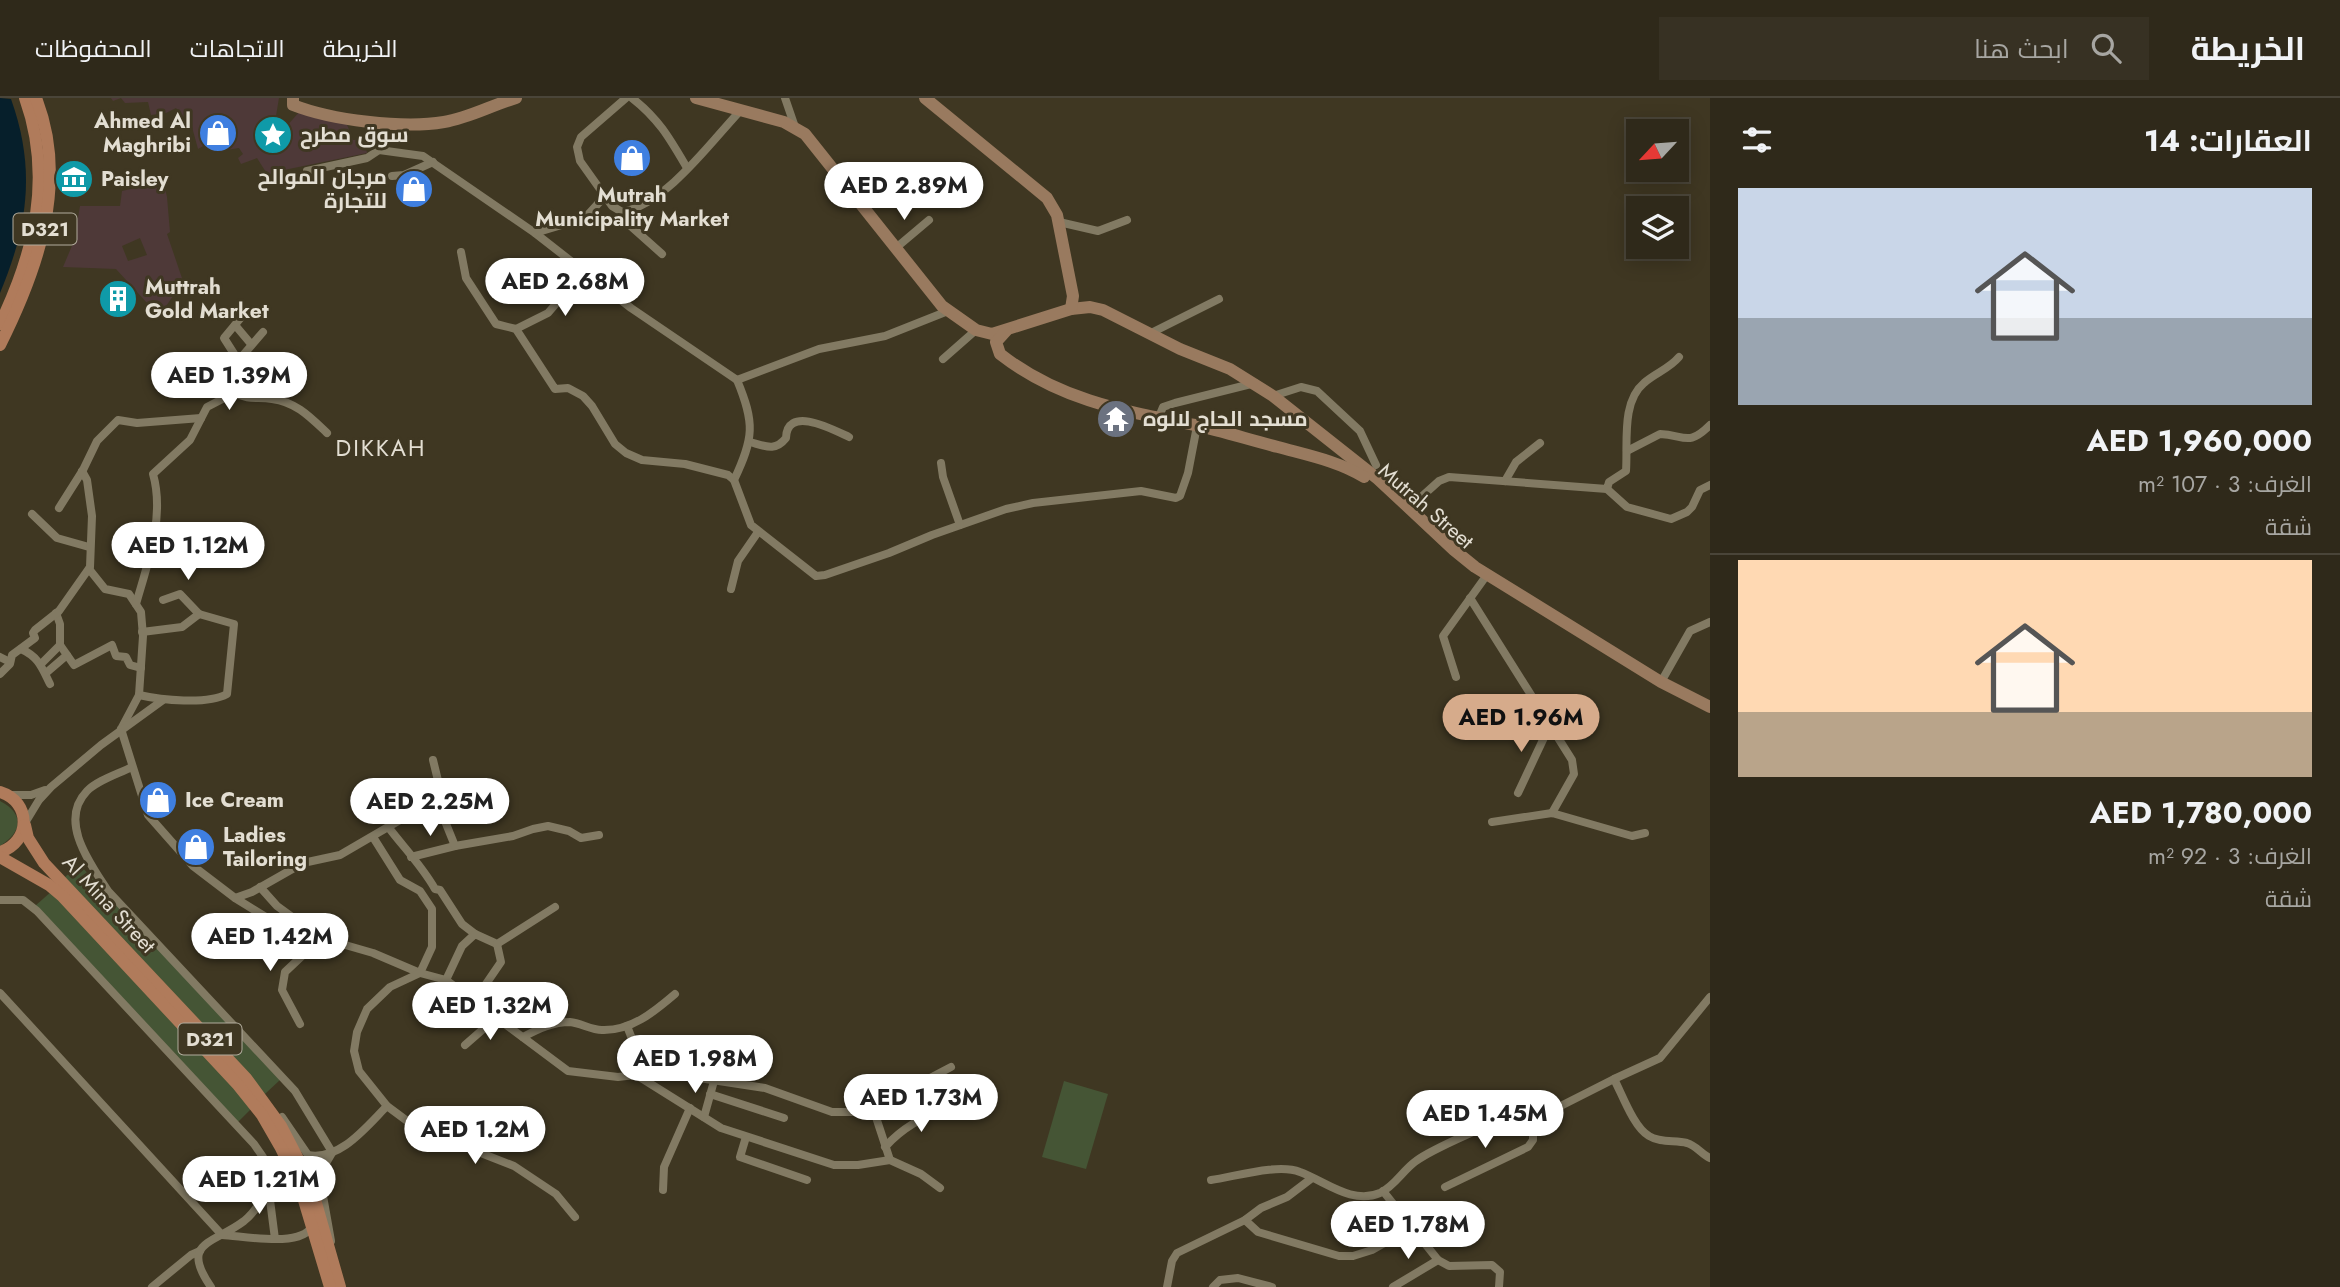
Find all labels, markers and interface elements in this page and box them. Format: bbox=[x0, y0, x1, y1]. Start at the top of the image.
search box bbox=[1659, 17, 2149, 80]
text: الخريطة bbox=[2191, 25, 2305, 72]
icon: search bbox=[2087, 29, 2125, 67]
text: ابحث هنا bbox=[1974, 30, 2069, 68]
text: المحفوظات bbox=[35, 31, 152, 66]
text: الاتجاهات bbox=[190, 31, 285, 66]
text: الخريطة bbox=[323, 31, 398, 66]
place label: Ahmed Al Maghribi bbox=[93, 106, 191, 160]
shop icon: Ahmed Al Maghribi bbox=[197, 112, 239, 154]
place icon: سوق مطرح bbox=[252, 114, 294, 156]
north arrow bbox=[1626, 119, 1689, 182]
map controls bbox=[1626, 119, 1689, 259]
text: العقارات: 14 bbox=[2144, 119, 2312, 162]
place label: سوق مطرح bbox=[300, 120, 409, 150]
icon: filters bbox=[1738, 121, 1776, 159]
shop icon: Mutrah Municipality Market bbox=[611, 137, 653, 179]
museum icon: Paisley bbox=[53, 158, 95, 200]
place label: مرجان الموالح للتجارة bbox=[257, 162, 387, 216]
pin: AED 2.89M bbox=[824, 162, 984, 222]
place label: Paisley bbox=[101, 164, 170, 194]
shop icon: مرجان الموالح للتجارة bbox=[393, 168, 435, 210]
text: AED 2.89M bbox=[840, 168, 968, 202]
place label: Mutrah Municipality Market bbox=[535, 180, 729, 234]
button: layers bbox=[1626, 196, 1689, 259]
road number: D321 bbox=[14, 214, 76, 244]
icon: home bbox=[1962, 233, 2088, 359]
pin: AED 2.68M bbox=[485, 258, 645, 318]
text: AED 2.68M bbox=[501, 264, 629, 298]
place label: Muttrah Gold Market bbox=[145, 272, 269, 326]
building icon: Muttrah Gold Market bbox=[97, 278, 139, 320]
pin: AED 1.39M bbox=[149, 352, 309, 412]
text: AED 1.39M bbox=[167, 358, 291, 392]
temple icon: مسجد الحاج لالوه bbox=[1095, 398, 1137, 440]
place label: مسجد الحاج لالوه bbox=[1143, 404, 1308, 434]
text: AED 1,960,000 bbox=[2087, 419, 2312, 462]
district label: DIKKAH bbox=[336, 431, 426, 465]
street label: Mutrah Street bbox=[1372, 456, 1480, 556]
text: الغرف: 3 · 107 m² bbox=[2138, 467, 2312, 501]
text: شقة bbox=[2265, 510, 2312, 544]
pin: AED 1.12M bbox=[108, 522, 268, 582]
text: AED 1.12M bbox=[128, 528, 248, 562]
icon: home bbox=[1962, 605, 2088, 731]
pin: AED 1.96M bbox=[1441, 694, 1601, 754]
text: AED 1.96M bbox=[1459, 700, 1583, 734]
pin: AED 2.25M bbox=[350, 778, 510, 838]
shop icon: Ice Cream bbox=[137, 779, 179, 821]
text: AED 2.25M bbox=[366, 784, 494, 818]
place label: Ice Cream bbox=[185, 785, 284, 815]
text: AED 1,780,000 bbox=[2090, 791, 2312, 834]
place label: Ladies Tailoring bbox=[223, 820, 307, 874]
shop icon: Ladies Tailoring bbox=[175, 826, 217, 868]
text: الغرف: 3 · 92 m² bbox=[2148, 839, 2312, 873]
street label: Al Mina Street bbox=[55, 848, 163, 960]
text: شقة bbox=[2265, 882, 2312, 916]
pin: AED 1.42M bbox=[190, 914, 350, 973]
text: AED 1.42M bbox=[207, 919, 333, 953]
pin: AED 1.32M bbox=[410, 982, 570, 1042]
text: AED 1.32M bbox=[428, 988, 552, 1022]
road number: D321 bbox=[178, 1023, 242, 1054]
pin: AED 1.98M bbox=[615, 1035, 775, 1095]
text: AED 1.98M bbox=[633, 1041, 757, 1075]
pin: AED 1.73M bbox=[841, 1074, 1001, 1134]
text: AED 1.73M bbox=[860, 1080, 982, 1114]
pin: AED 1.45M bbox=[1405, 1090, 1565, 1150]
text: AED 1.45M bbox=[1422, 1096, 1548, 1130]
pin: AED 1.2M bbox=[403, 1107, 547, 1166]
text: AED 1.2M bbox=[420, 1112, 530, 1146]
pin: AED 1.21M bbox=[179, 1156, 339, 1216]
text: AED 1.21M bbox=[199, 1162, 319, 1196]
pin: AED 1.78M bbox=[1328, 1202, 1488, 1261]
text: AED 1.78M bbox=[1347, 1207, 1469, 1241]

